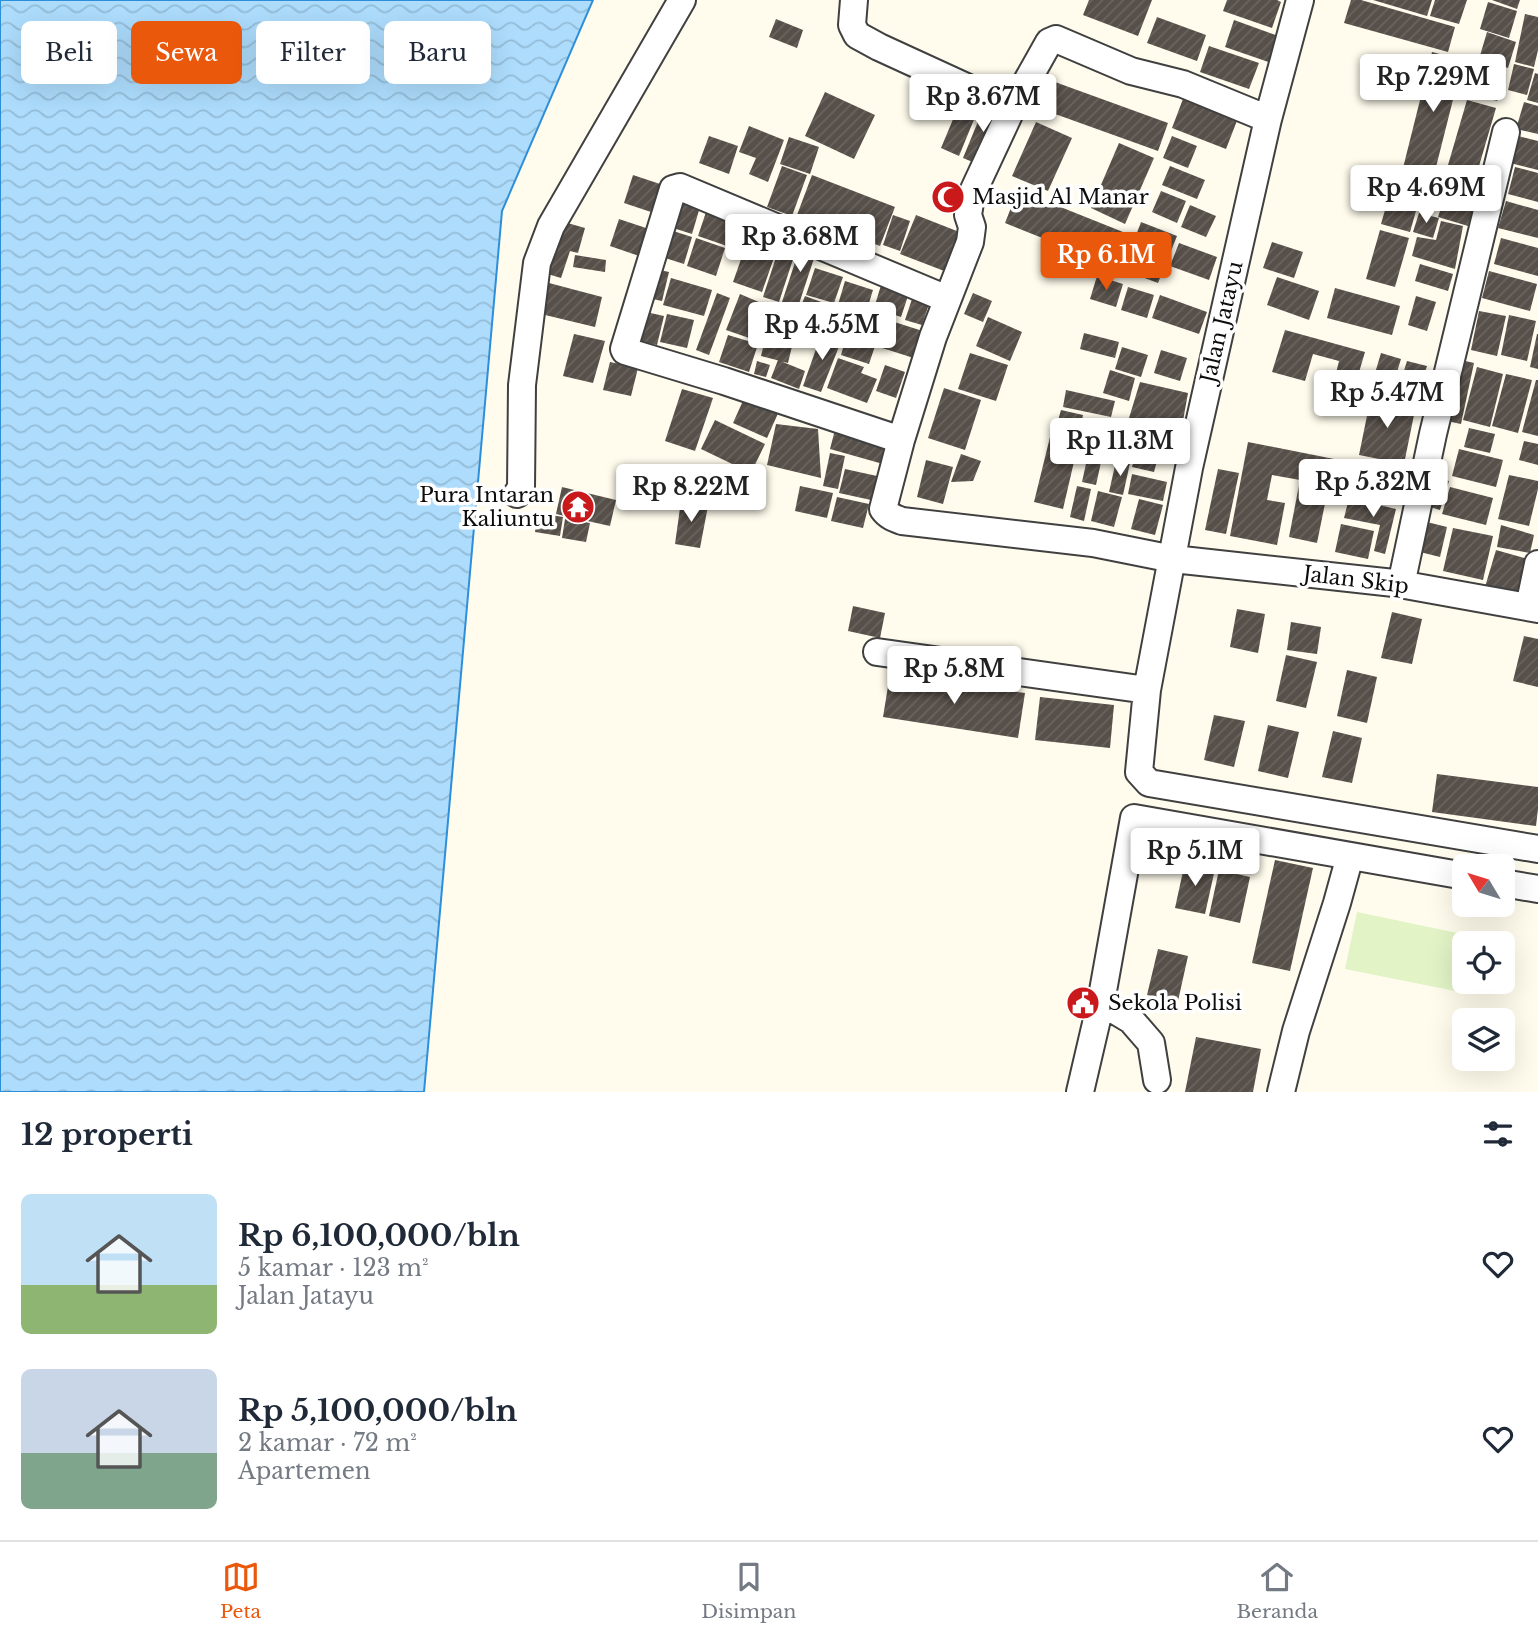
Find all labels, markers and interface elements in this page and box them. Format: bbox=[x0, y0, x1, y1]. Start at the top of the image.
chip: Beli bbox=[21, 21, 117, 84]
chip: Sewa bbox=[131, 21, 242, 84]
chip: Filter bbox=[256, 21, 370, 84]
chip: Baru bbox=[384, 21, 491, 84]
pin: Rp 7.29M bbox=[1361, 54, 1505, 114]
text: Rp 7.29M bbox=[1376, 63, 1490, 91]
pin: Rp 3.67M bbox=[911, 74, 1055, 134]
text: Rp 3.67M bbox=[925, 83, 1041, 111]
pin: Rp 4.69M bbox=[1354, 166, 1498, 225]
text: Rp 4.69M bbox=[1366, 174, 1486, 202]
mosque icon: Masjid Al Manar bbox=[929, 178, 967, 216]
place label: Masjid Al Manar bbox=[972, 184, 1149, 210]
pin: Rp 3.68M bbox=[728, 215, 872, 274]
text: Rp 3.68M bbox=[741, 223, 859, 251]
pin: Rp 6.1M bbox=[1041, 232, 1171, 292]
text: Rp 6.1M bbox=[1057, 241, 1155, 269]
street label: Jalan Jatayu bbox=[1195, 259, 1249, 388]
pin: Rp 4.55M bbox=[750, 302, 894, 362]
text: Rp 4.55M bbox=[764, 311, 880, 339]
pin: Rp 5.47M bbox=[1315, 370, 1459, 430]
text: Rp 5.47M bbox=[1330, 379, 1444, 407]
pin: Rp 11.3M bbox=[1048, 419, 1192, 478]
text: Rp 11.3M bbox=[1066, 427, 1174, 455]
pin: Rp 5.32M bbox=[1301, 460, 1445, 519]
pin: Rp 8.22M bbox=[619, 464, 763, 524]
text: Rp 5.32M bbox=[1315, 468, 1431, 496]
text: Rp 8.22M bbox=[632, 473, 750, 501]
place label: Pura Intaran Kaliuntu bbox=[419, 482, 554, 532]
temple icon: Pura Intaran Kaliuntu bbox=[559, 488, 597, 526]
street label: Jalan Skip bbox=[1299, 560, 1410, 599]
pin: Rp 5.8M bbox=[889, 646, 1019, 706]
text: Rp 5.8M bbox=[903, 655, 1005, 683]
pin: Rp 5.1M bbox=[1130, 828, 1260, 888]
text: Rp 5.1M bbox=[1147, 837, 1243, 865]
north arrow bbox=[1452, 854, 1516, 917]
map controls bbox=[1452, 854, 1515, 1071]
button: locate bbox=[1452, 931, 1515, 994]
public building icon: Sekola Polisi bbox=[1064, 984, 1102, 1022]
place label: Sekola Polisi bbox=[1108, 990, 1242, 1016]
button: layers bbox=[1452, 1008, 1515, 1071]
icon: filters bbox=[1479, 1115, 1517, 1153]
text: 12 properti bbox=[21, 1116, 193, 1153]
text: Rp 6,100,000/bln bbox=[238, 1217, 520, 1254]
icon: home bbox=[77, 1222, 161, 1306]
icon: heart bbox=[1479, 1245, 1517, 1283]
text: 5 kamar · 123 m² bbox=[238, 1254, 429, 1282]
text: Jalan Jatayu bbox=[238, 1282, 374, 1310]
text: Rp 5,100,000/bln bbox=[238, 1392, 517, 1429]
icon: home bbox=[77, 1397, 161, 1481]
icon: heart bbox=[1479, 1420, 1517, 1458]
text: 2 kamar · 72 m² bbox=[238, 1429, 417, 1457]
text: Apartemen bbox=[238, 1457, 371, 1485]
tab: Peta bbox=[220, 1558, 261, 1623]
tab: Disimpan bbox=[701, 1558, 796, 1623]
tab: Beranda bbox=[1236, 1558, 1318, 1623]

